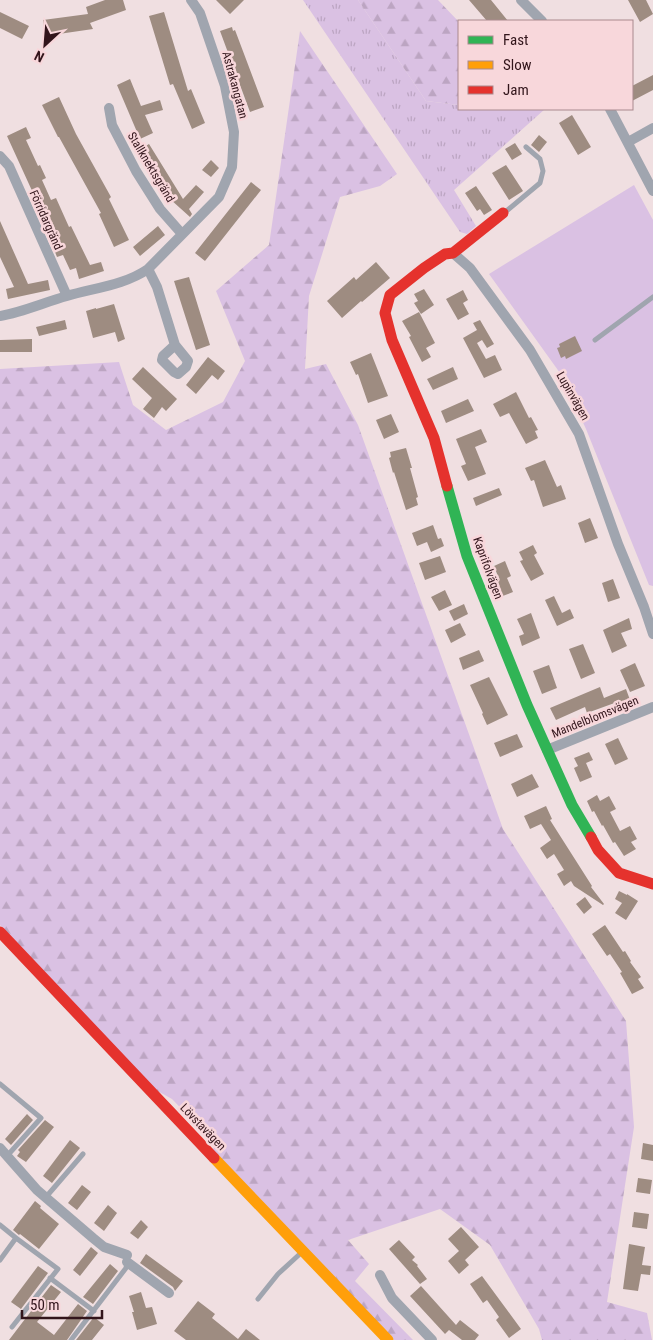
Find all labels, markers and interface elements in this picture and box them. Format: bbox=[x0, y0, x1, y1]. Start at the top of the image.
north arrow bbox=[20, 20, 70, 70]
legend bbox=[458, 20, 633, 110]
text: Fast bbox=[503, 31, 528, 49]
text: N bbox=[32, 48, 47, 66]
street label: Astrakangatan bbox=[219, 50, 251, 120]
text: Slow bbox=[503, 56, 532, 74]
text: Jam bbox=[503, 81, 529, 99]
street label: Stallknektsgränd bbox=[125, 129, 177, 205]
street label: Förridargränd bbox=[27, 188, 65, 252]
street label: Lupinvägen bbox=[553, 369, 593, 423]
street label: Kaprifolvägen bbox=[470, 535, 506, 601]
street label: Mandelblomsvägen bbox=[550, 693, 641, 741]
street label: Lövstavägen bbox=[177, 1101, 229, 1153]
scale bar bbox=[22, 1288, 102, 1320]
text: 50 m bbox=[30, 1296, 60, 1314]

